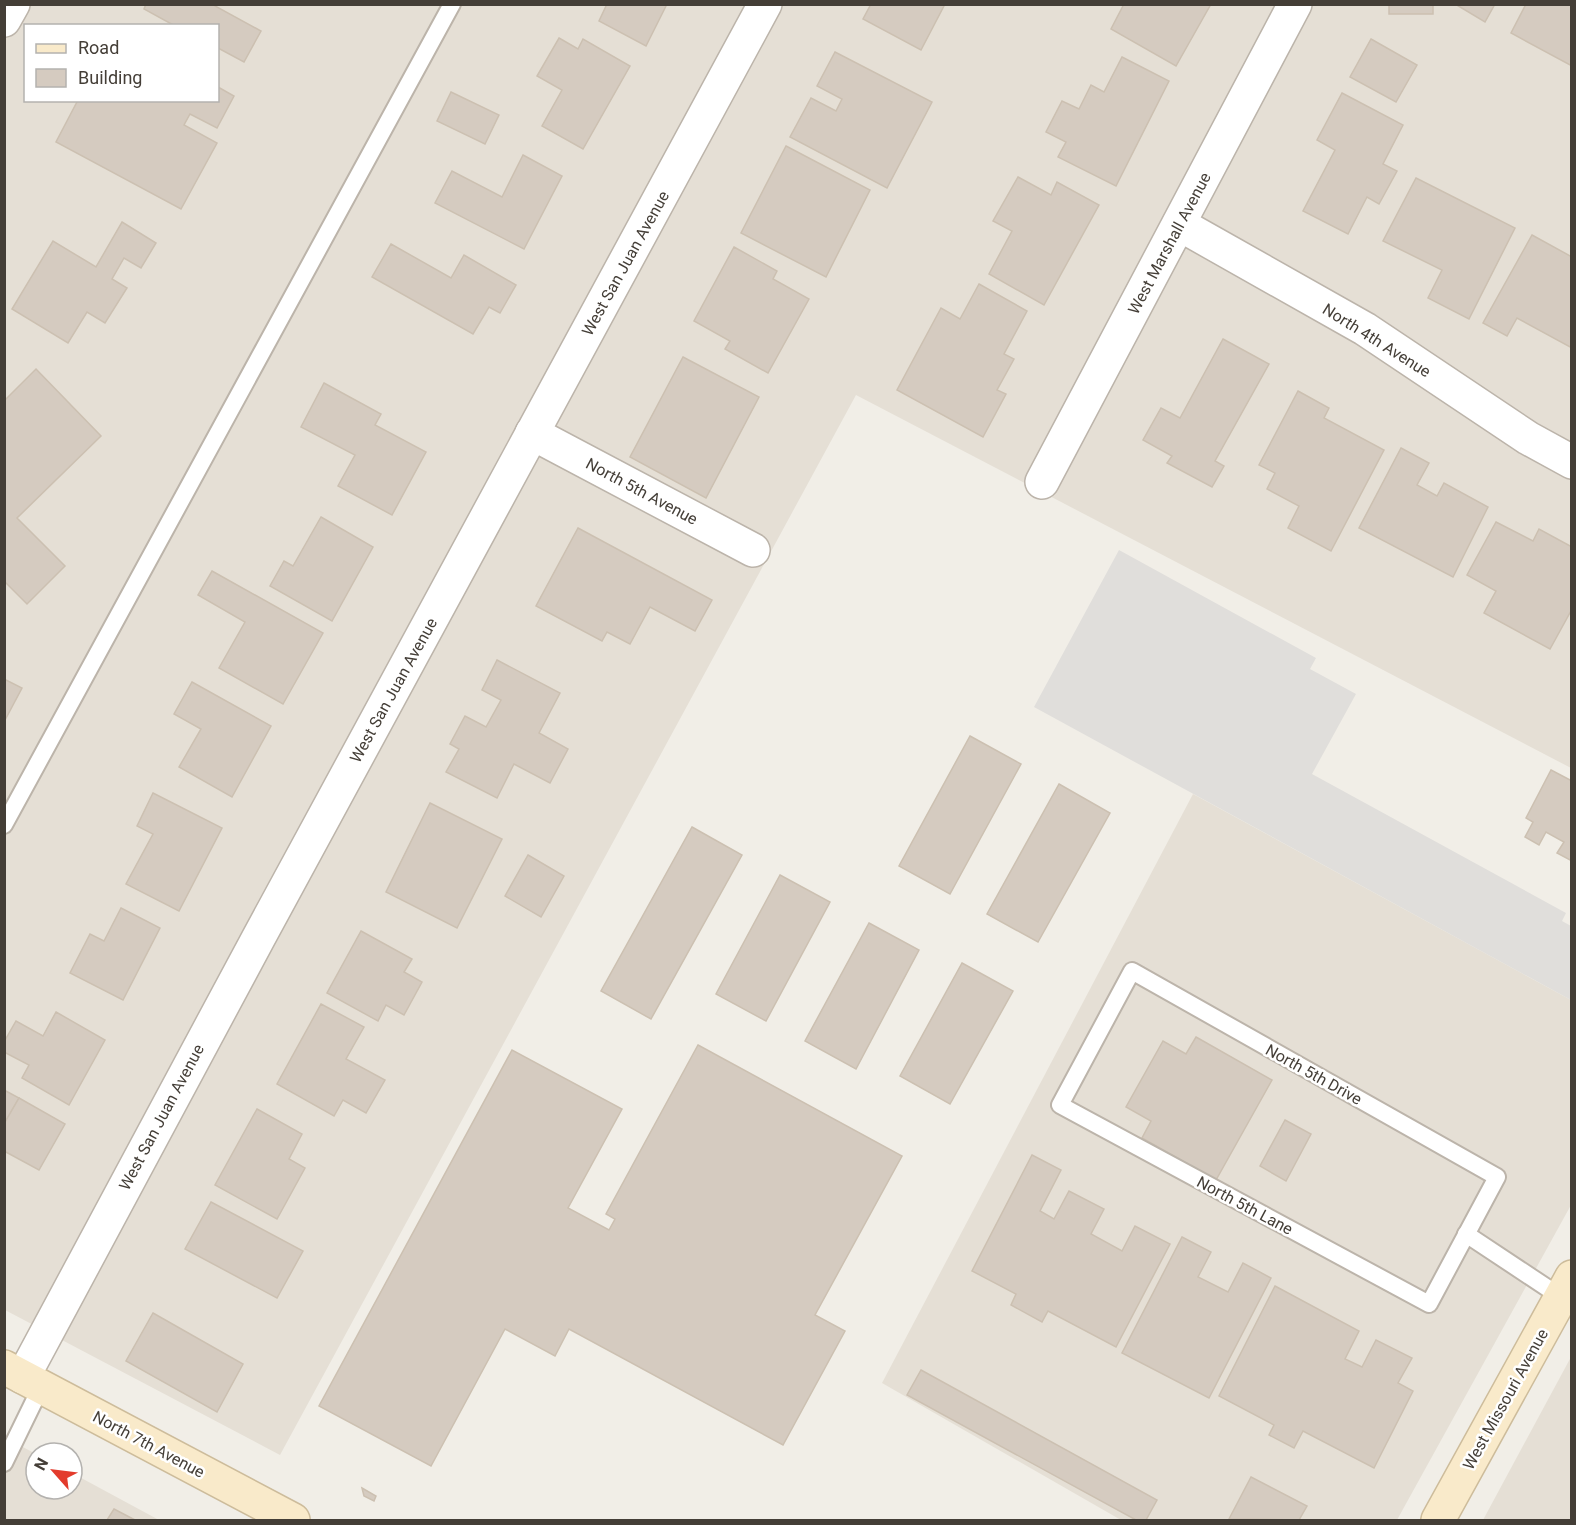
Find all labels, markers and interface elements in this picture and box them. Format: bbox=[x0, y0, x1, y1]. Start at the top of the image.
legend bbox=[24, 24, 219, 102]
text: Road bbox=[78, 37, 119, 58]
text: Building bbox=[78, 67, 142, 88]
street label: West Marshall Avenue bbox=[1124, 169, 1215, 317]
street label: West San Juan Avenue bbox=[578, 188, 673, 339]
street label: North 4th Avenue bbox=[1319, 300, 1434, 381]
street label: North 5th Avenue bbox=[583, 454, 701, 529]
street label: West San Juan Avenue bbox=[346, 615, 441, 766]
street label: North 5th Drive bbox=[1262, 1040, 1365, 1109]
street label: West San Juan Avenue bbox=[115, 1041, 208, 1193]
street label: North 5th Lane bbox=[1194, 1172, 1296, 1239]
street label: West Missouri Avenue bbox=[1459, 1326, 1552, 1473]
street label: North 7th Avenue bbox=[90, 1407, 208, 1482]
north arrow bbox=[24, 1441, 84, 1501]
text: N bbox=[30, 1455, 52, 1474]

